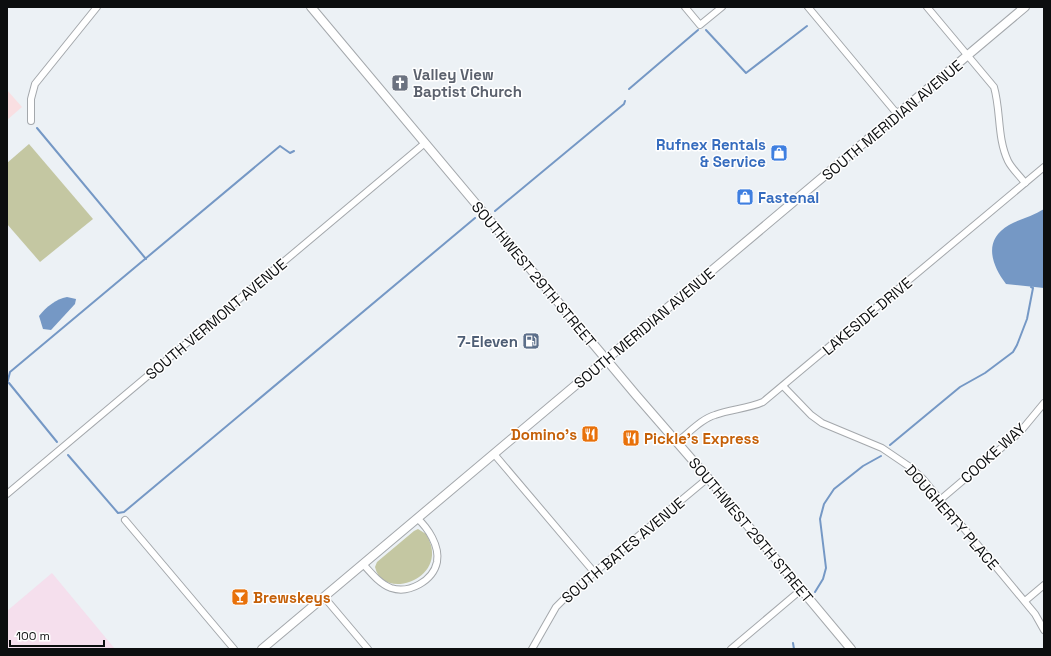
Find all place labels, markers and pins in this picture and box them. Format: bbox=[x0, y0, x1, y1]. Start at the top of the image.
place label: Valley View Baptist Church bbox=[413, 65, 522, 101]
church icon: Valley View Baptist Church bbox=[390, 73, 410, 93]
place label: Rufnex Rentals & Service bbox=[656, 135, 766, 171]
shop icon: Rufnex Rentals & Service bbox=[769, 143, 789, 163]
shop icon: Fastenal bbox=[735, 187, 755, 207]
place label: Fastenal bbox=[758, 188, 819, 207]
fuel station icon: 7-Eleven bbox=[521, 331, 541, 351]
place label: 7-Eleven bbox=[457, 332, 518, 351]
restaurant icon: Domino's bbox=[580, 424, 600, 444]
place label: Domino's bbox=[511, 425, 577, 444]
restaurant icon: Pickle's Express bbox=[621, 428, 641, 448]
place label: Pickle's Express bbox=[644, 429, 759, 448]
bar icon: Brewskeys bbox=[230, 587, 250, 607]
place label: Brewskeys bbox=[253, 588, 331, 607]

